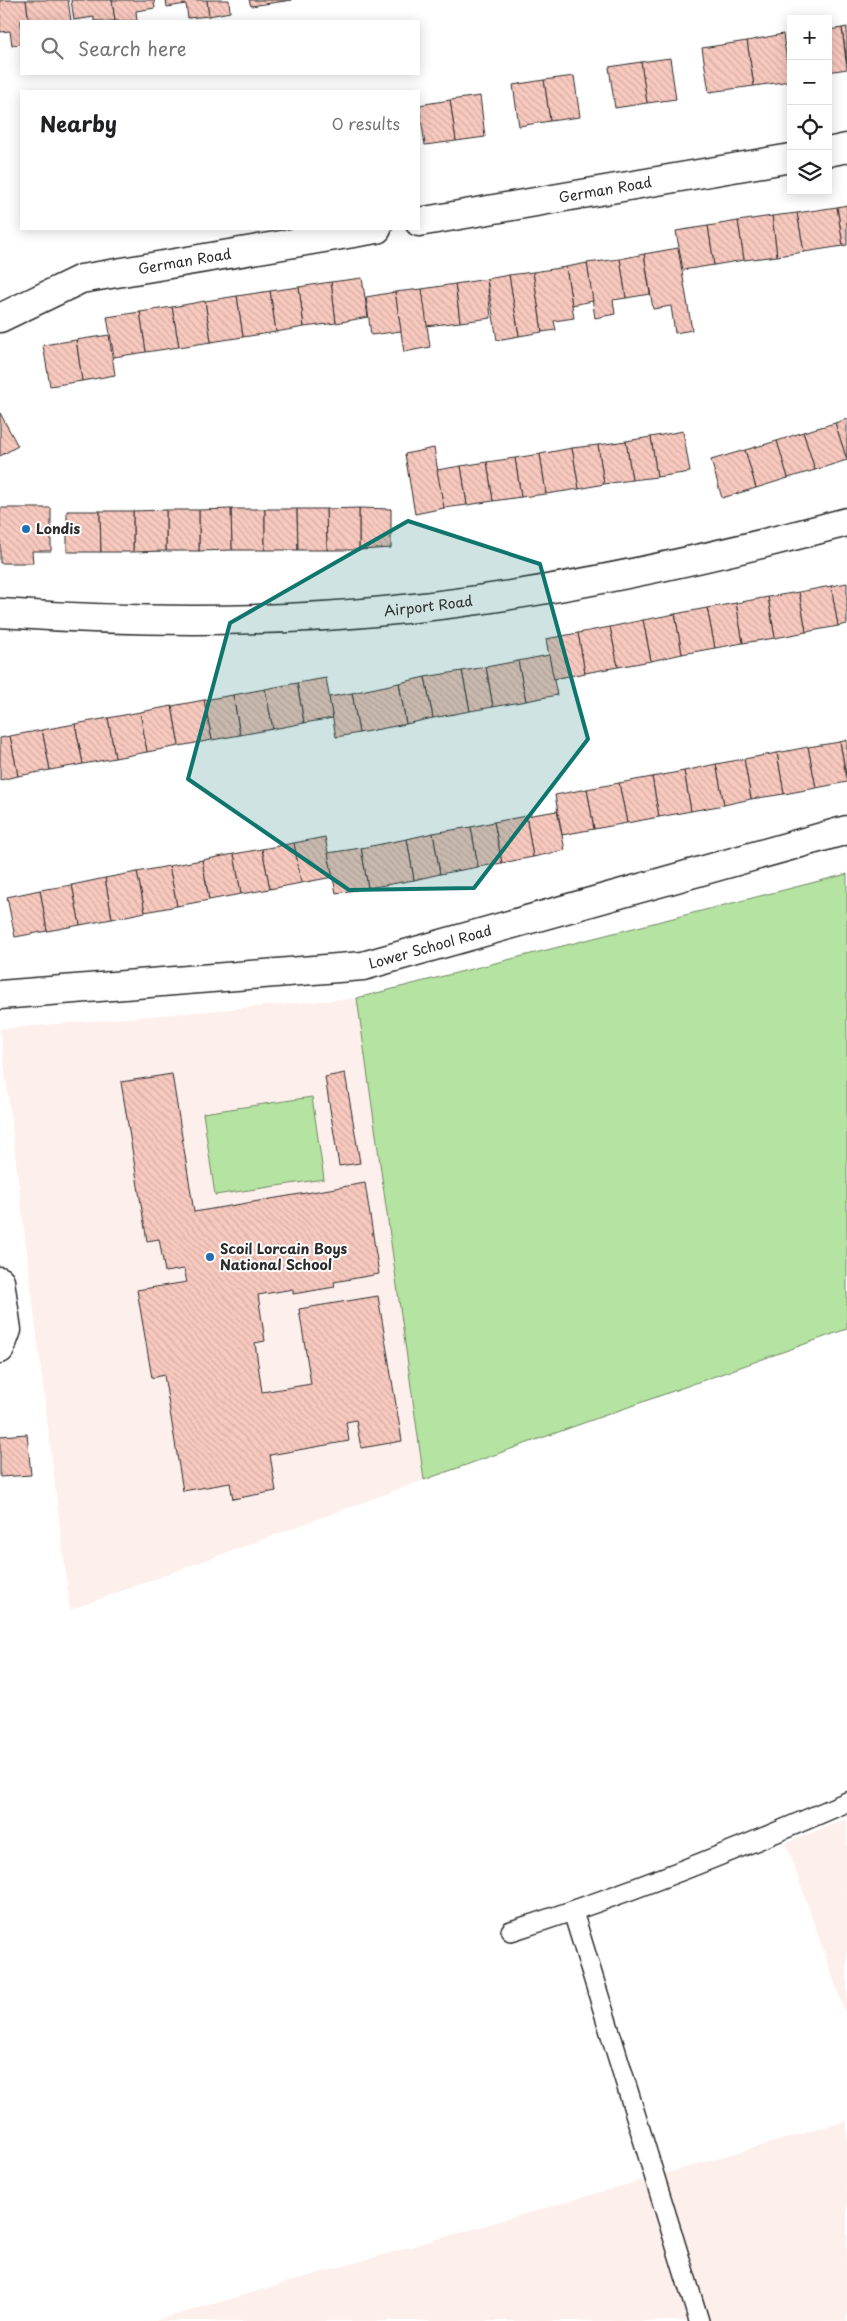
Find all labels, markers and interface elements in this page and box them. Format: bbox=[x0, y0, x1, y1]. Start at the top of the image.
map controls bbox=[787, 15, 832, 195]
button: + bbox=[787, 15, 832, 60]
search box bbox=[20, 20, 420, 75]
icon: search bbox=[38, 34, 66, 62]
text: Search here bbox=[78, 34, 187, 62]
button: − bbox=[787, 60, 832, 105]
button: locate bbox=[787, 105, 832, 150]
text: Nearby bbox=[40, 107, 117, 139]
text: 0 results bbox=[332, 111, 400, 135]
button: layers bbox=[787, 150, 832, 195]
street label: German Road bbox=[557, 171, 653, 208]
street label: German Road bbox=[137, 243, 233, 279]
place label: Londis bbox=[36, 518, 80, 539]
marker: Londis bbox=[20, 523, 32, 535]
street label: Airport Road bbox=[383, 590, 474, 621]
street label: Lower School Road bbox=[366, 919, 494, 974]
place label: Scoil Lorcain Boys National School bbox=[220, 1238, 348, 1275]
marker: Scoil Lorcain Boys National School bbox=[204, 1251, 216, 1263]

